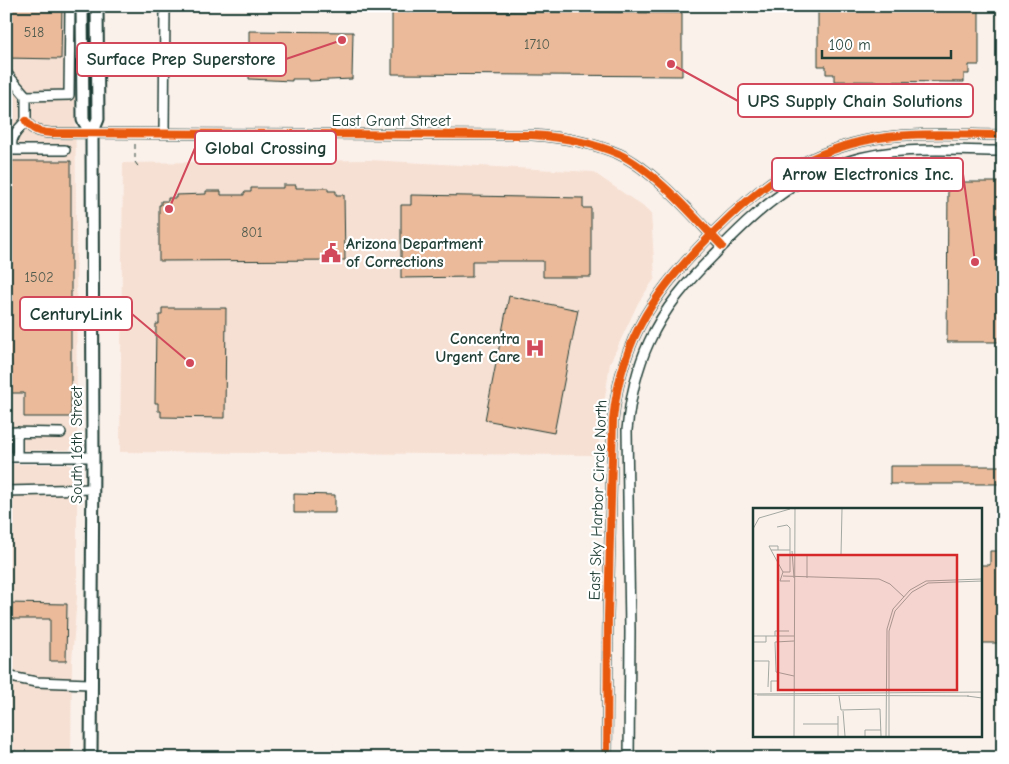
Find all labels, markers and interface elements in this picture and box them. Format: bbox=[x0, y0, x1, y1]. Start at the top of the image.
house number: 518 bbox=[24, 24, 44, 41]
scale bar bbox=[822, 28, 950, 60]
house number: 1710 bbox=[524, 36, 550, 53]
text: 100 m bbox=[829, 36, 871, 54]
callout: Surface Prep Superstore bbox=[77, 43, 286, 76]
text: Surface Prep Superstore bbox=[87, 49, 275, 70]
callout: UPS Supply Chain Solutions bbox=[738, 84, 973, 117]
text: UPS Supply Chain Solutions bbox=[748, 91, 963, 112]
street label: East Grant Street bbox=[331, 112, 451, 130]
callout: Global Crossing bbox=[195, 131, 336, 164]
text: Global Crossing bbox=[205, 138, 327, 159]
callout: Arrow Electronics Inc. bbox=[772, 158, 963, 191]
text: Arrow Electronics Inc. bbox=[783, 164, 953, 185]
house number: 801 bbox=[241, 224, 263, 241]
place label: Arizona Department of Corrections bbox=[346, 235, 484, 271]
public building icon: Arizona Department of Corrections bbox=[320, 242, 342, 264]
house number: 1502 bbox=[25, 269, 53, 286]
callout: CenturyLink bbox=[20, 297, 132, 330]
text: CenturyLink bbox=[30, 304, 122, 325]
place label: Concentra Urgent Care bbox=[436, 330, 520, 366]
hospital icon: Concentra Urgent Care bbox=[524, 337, 546, 359]
street label: South 16th Street bbox=[68, 386, 86, 504]
street label: East Sky Harbor Circle North bbox=[586, 399, 610, 601]
inset map bbox=[753, 508, 982, 736]

